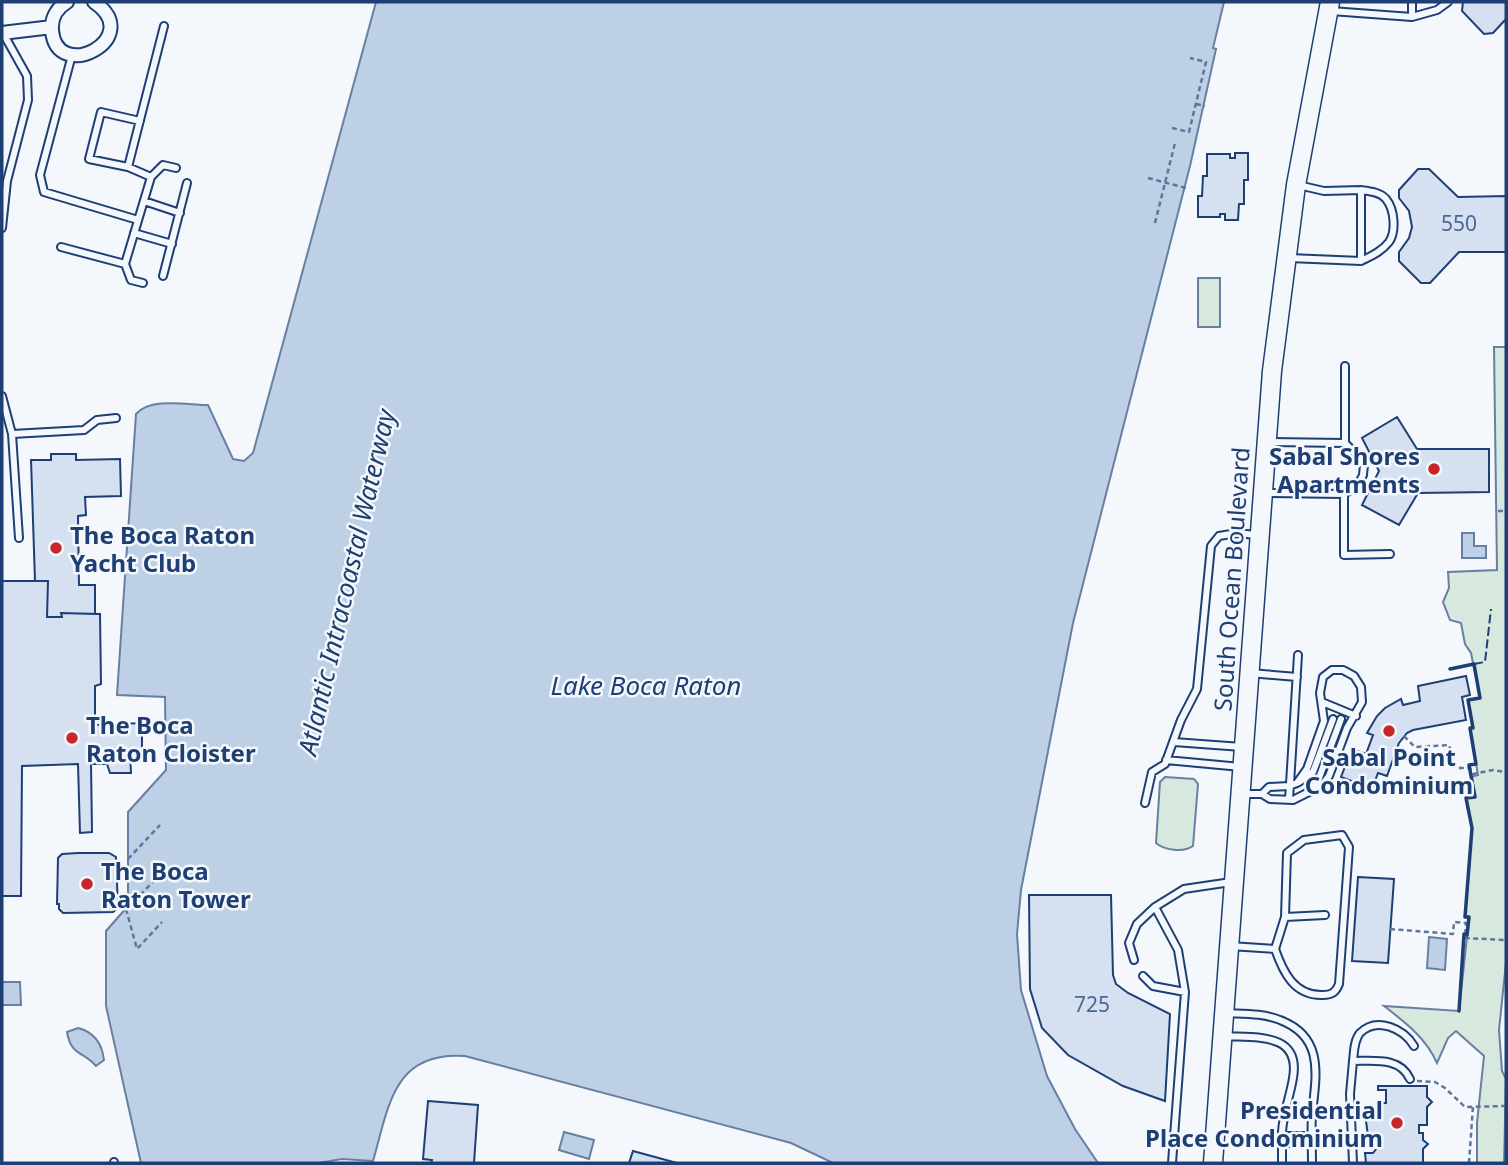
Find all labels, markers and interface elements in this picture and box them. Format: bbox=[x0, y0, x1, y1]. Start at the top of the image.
house number: 550 bbox=[1441, 209, 1477, 237]
water label: Atlantic Intracoastal Waterway bbox=[288, 404, 404, 760]
place label: Sabal Shores Apartments bbox=[1269, 439, 1420, 500]
street label: South Ocean Boulevard bbox=[1205, 446, 1257, 712]
marker: Sabal Shores Apartments bbox=[1426, 461, 1442, 477]
place label: The Boca Raton Yacht Club bbox=[70, 518, 255, 579]
marker: The Boca Raton Yacht Club bbox=[48, 540, 64, 556]
water label: Lake Boca Raton bbox=[551, 667, 741, 703]
place label: The Boca Raton Cloister bbox=[86, 708, 256, 769]
marker: Sabal Point Condominium bbox=[1381, 723, 1397, 739]
marker: The Boca Raton Cloister bbox=[64, 730, 80, 746]
place label: Sabal Point Condominium bbox=[1305, 740, 1473, 801]
place label: The Boca Raton Tower bbox=[101, 854, 251, 915]
marker: The Boca Raton Tower bbox=[79, 876, 95, 892]
house number: 725 bbox=[1074, 990, 1110, 1018]
place label: Presidential Place Condominium bbox=[1145, 1093, 1383, 1154]
marker: Presidential Place Condominium bbox=[1389, 1115, 1405, 1131]

